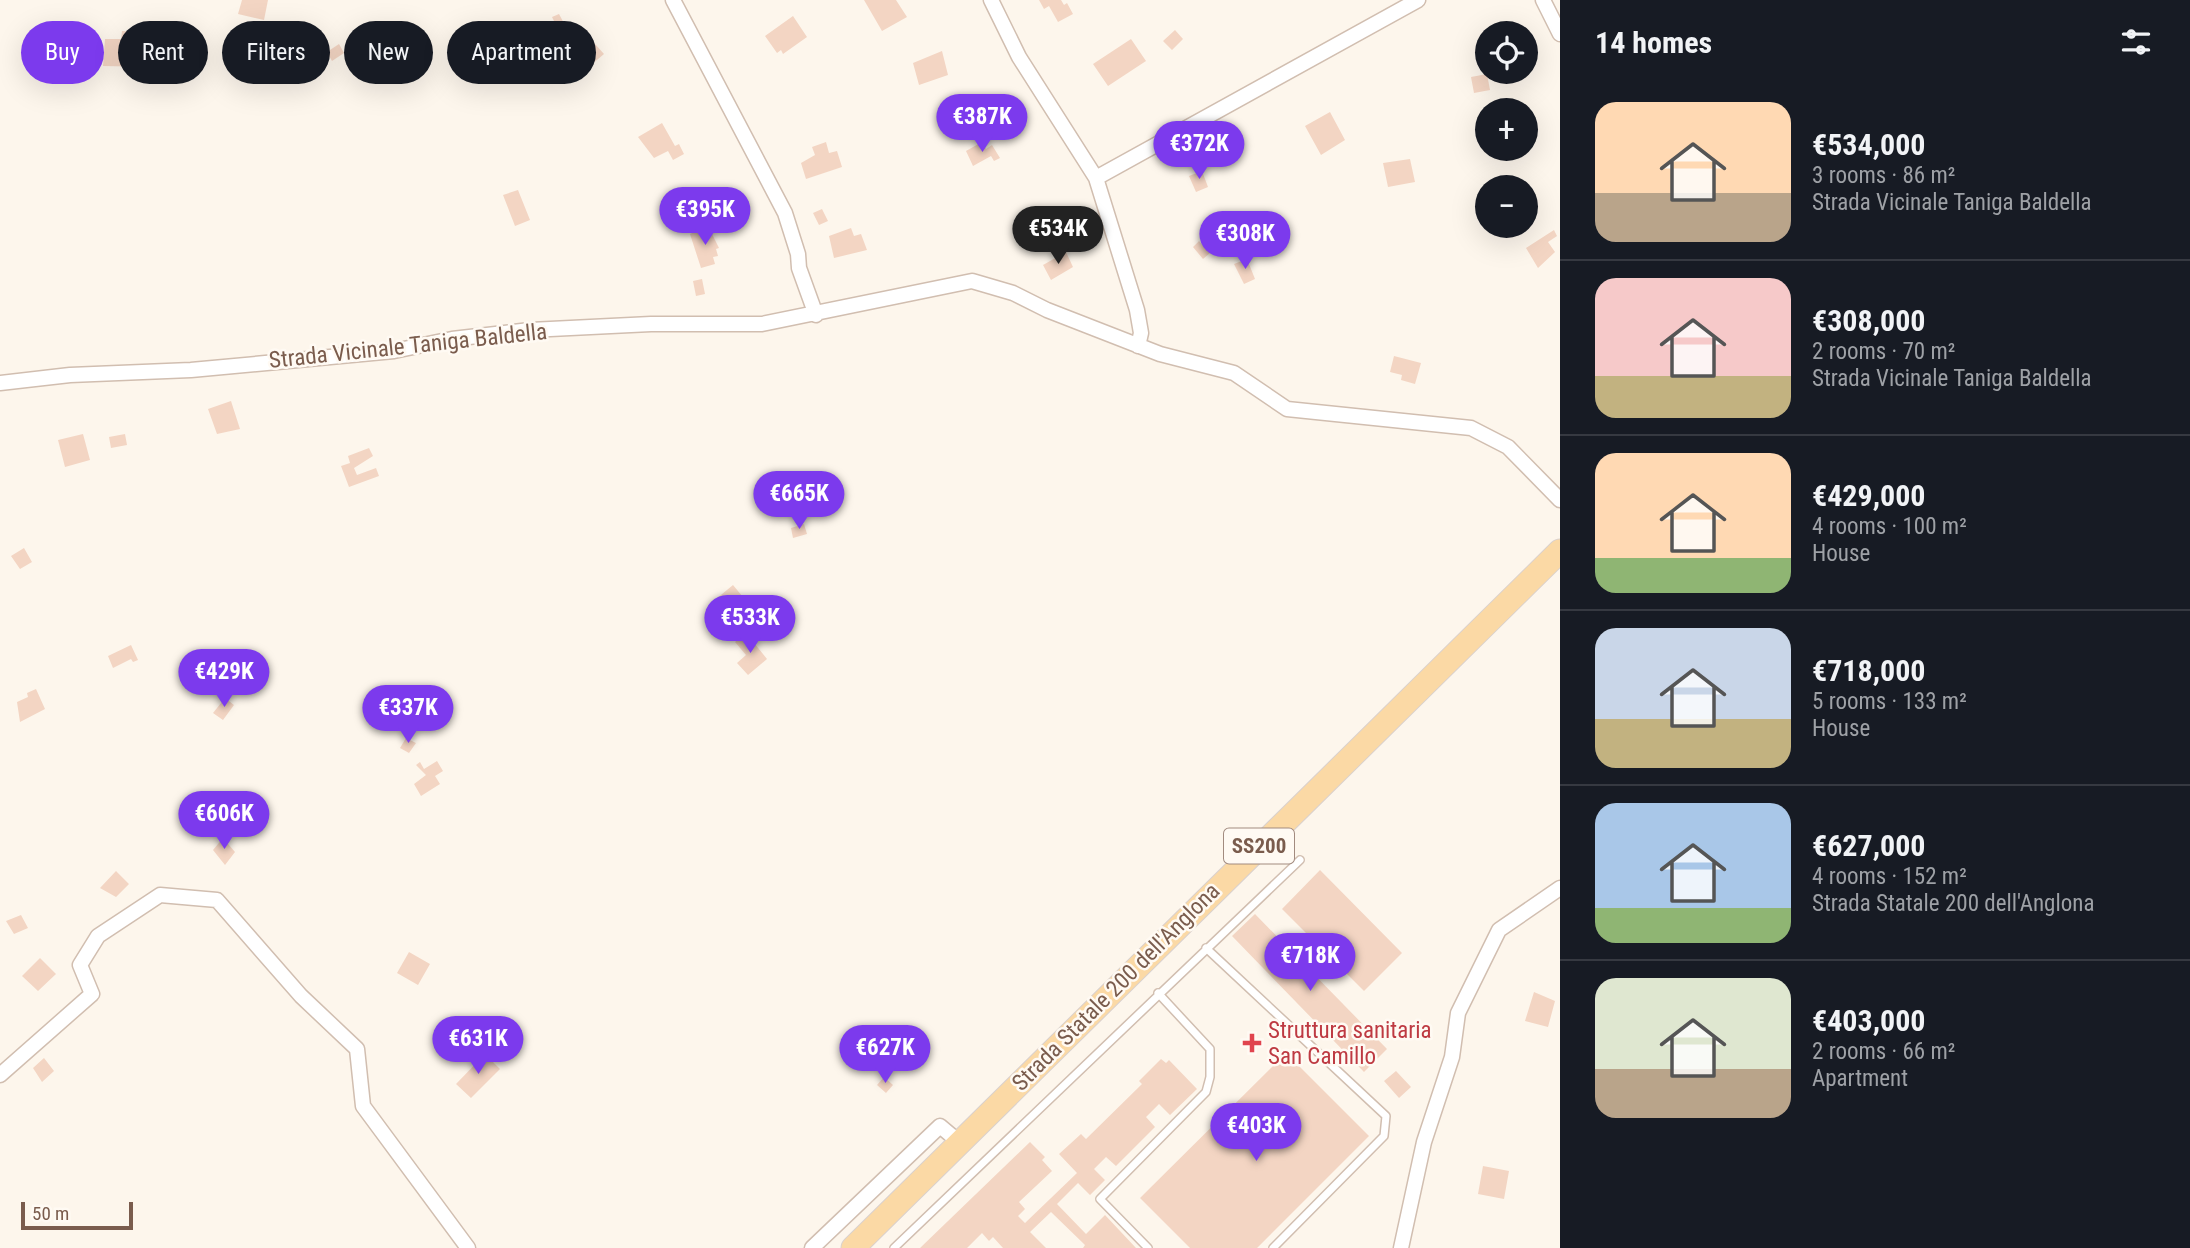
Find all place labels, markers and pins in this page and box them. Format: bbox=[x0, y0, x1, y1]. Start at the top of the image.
pin: €387K bbox=[933, 94, 1031, 154]
pin: €372K bbox=[1150, 122, 1248, 181]
pin: €395K bbox=[656, 188, 754, 247]
pin: €534K bbox=[1009, 206, 1107, 266]
pin: €308K bbox=[1196, 212, 1294, 271]
pin: €665K bbox=[750, 472, 848, 531]
pin: €533K bbox=[701, 596, 799, 655]
pin: €429K bbox=[175, 650, 273, 709]
pin: €337K bbox=[359, 686, 457, 745]
pin: €606K bbox=[175, 792, 273, 851]
pin: €718K bbox=[1261, 934, 1359, 993]
pin: €631K bbox=[429, 1016, 527, 1076]
place label: Struttura sanitaria San Camillo bbox=[1268, 1017, 1432, 1070]
pin: €627K bbox=[836, 1026, 934, 1085]
marker: Struttura sanitaria San Camillo bbox=[1242, 1033, 1262, 1053]
pin: €403K bbox=[1207, 1104, 1305, 1163]

